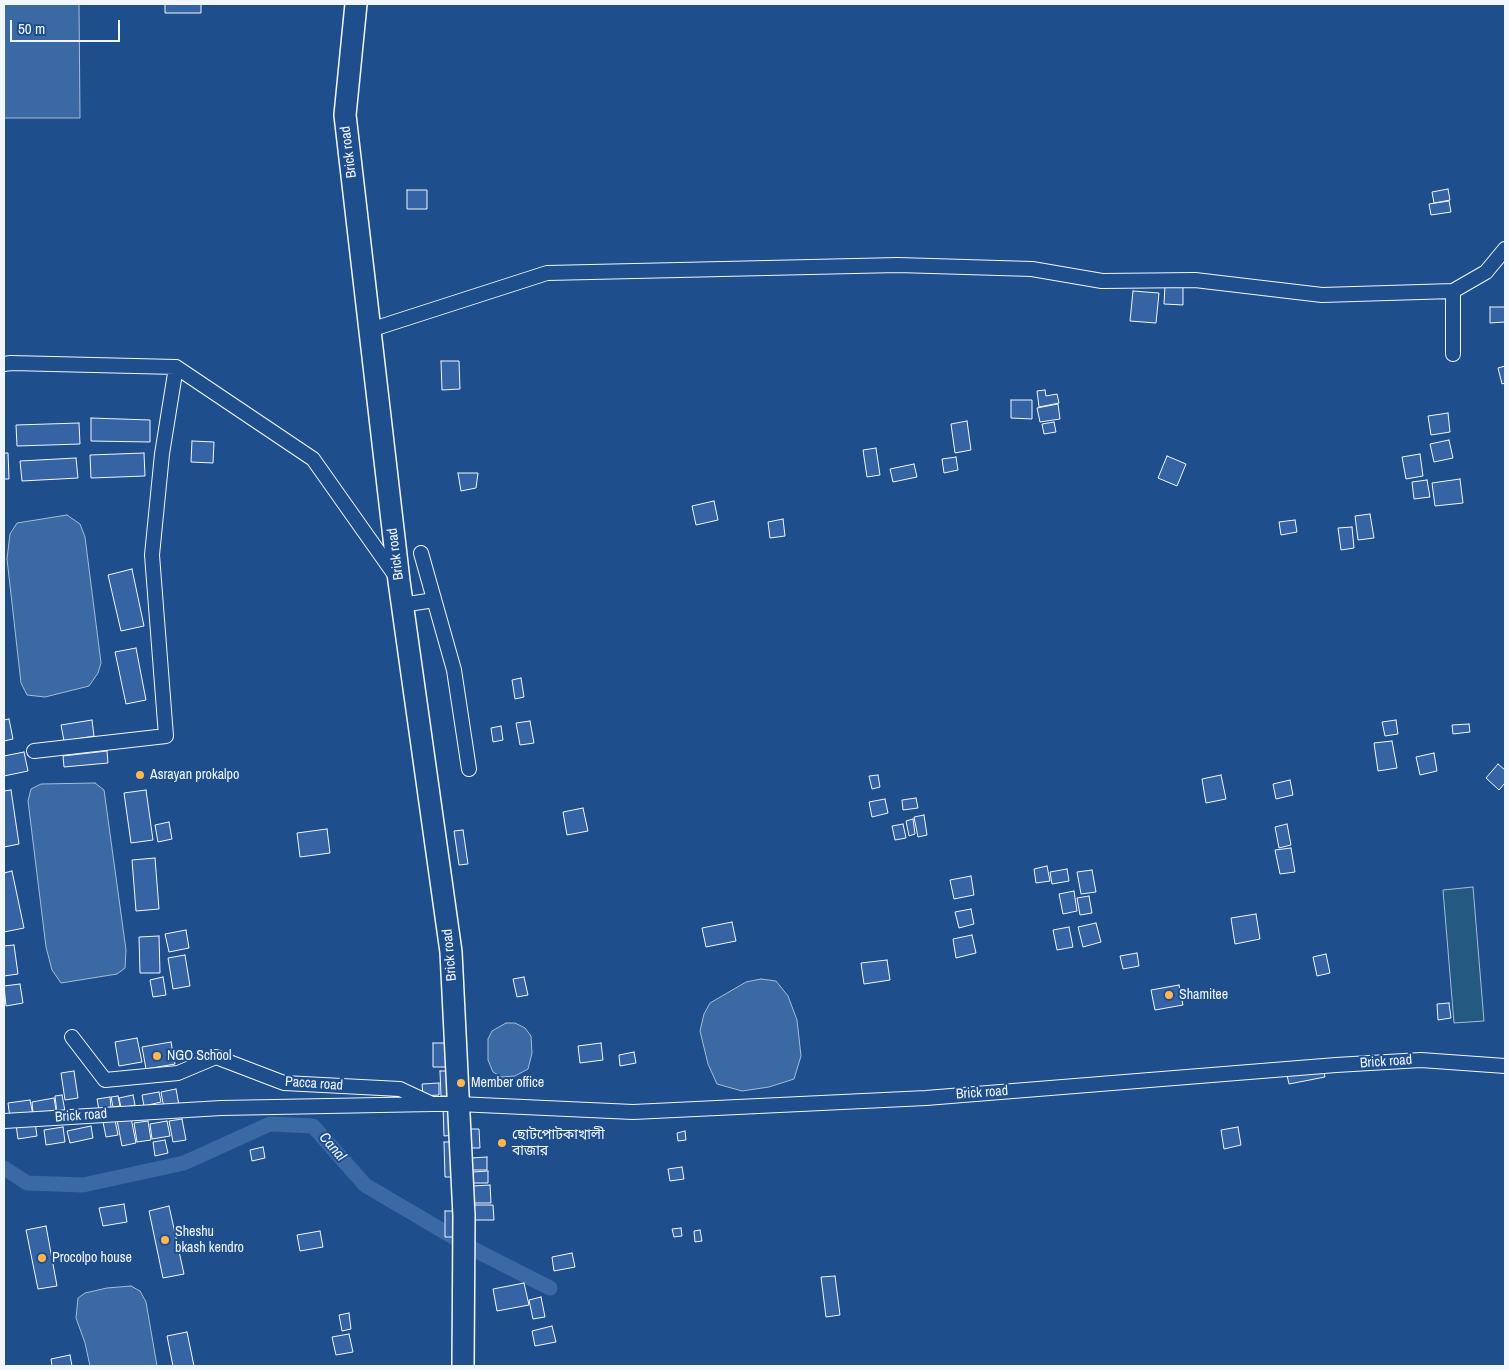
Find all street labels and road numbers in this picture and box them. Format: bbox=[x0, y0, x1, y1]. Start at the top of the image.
street label: Brick road bbox=[337, 125, 361, 179]
street label: Brick road bbox=[384, 527, 408, 581]
street label: Brick road bbox=[439, 928, 461, 982]
street label: Brick road bbox=[1359, 1052, 1413, 1072]
street label: Pacca road bbox=[284, 1074, 344, 1094]
street label: Brick road bbox=[955, 1083, 1009, 1103]
street label: Brick road bbox=[54, 1106, 108, 1126]

